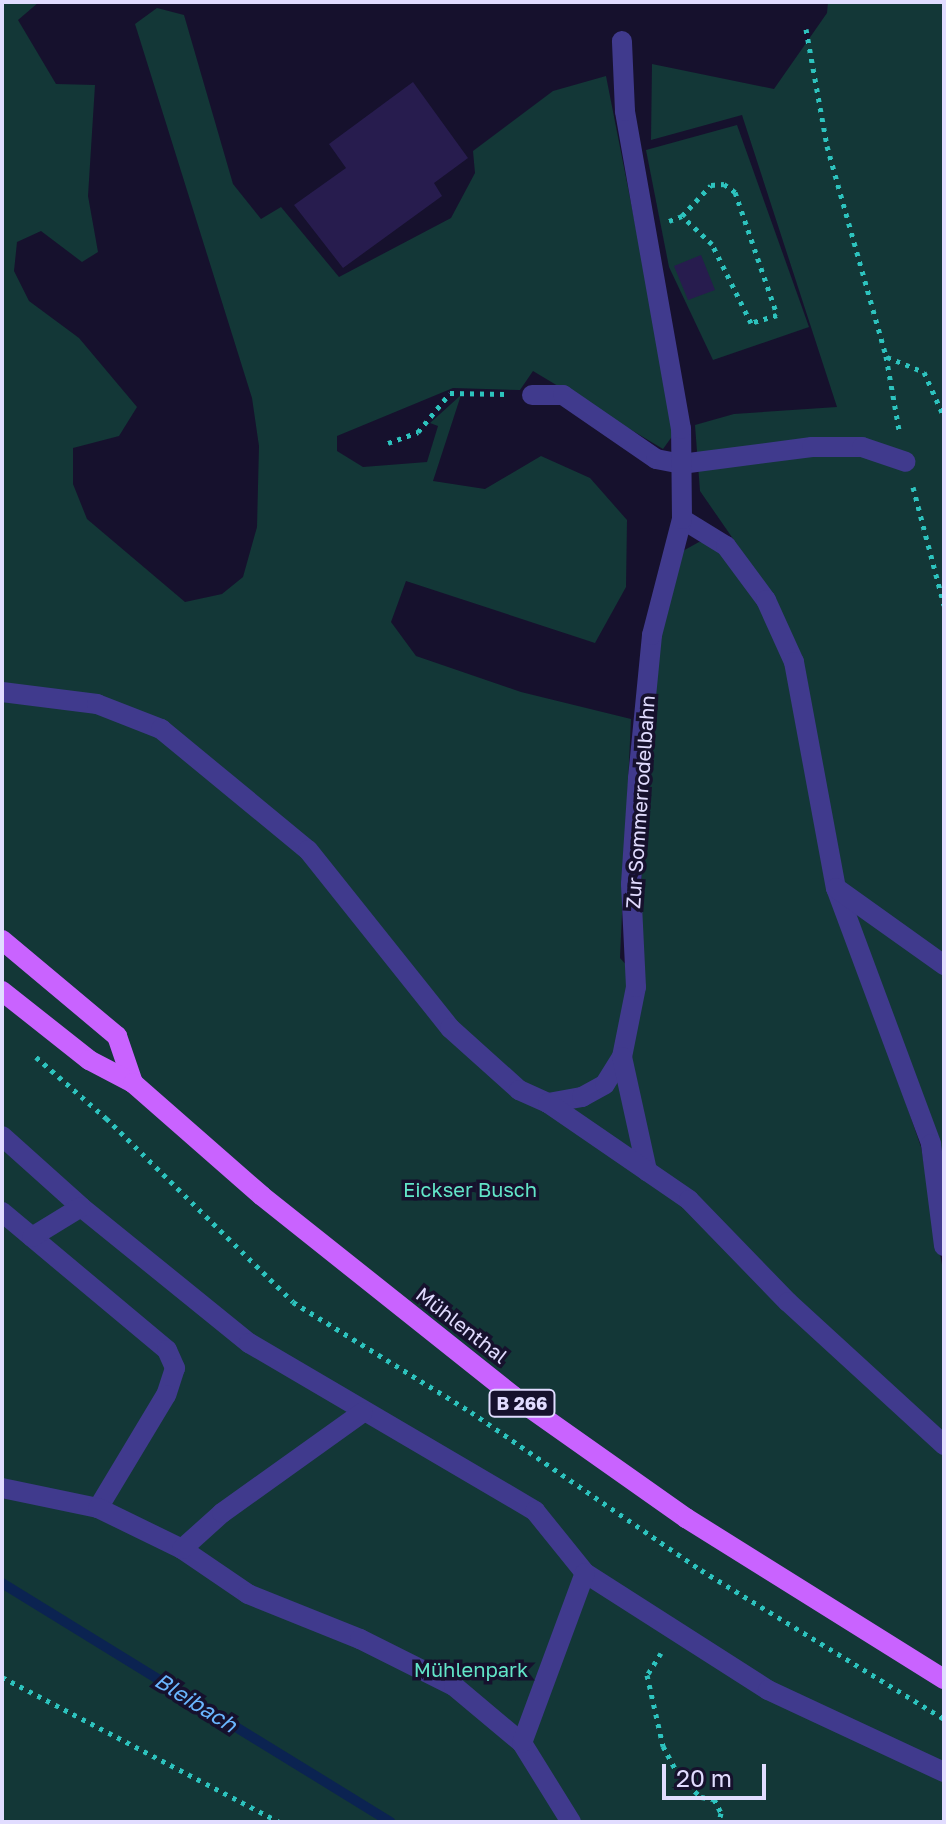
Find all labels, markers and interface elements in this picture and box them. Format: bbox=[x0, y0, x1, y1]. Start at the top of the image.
street label: Zur Sommerrodelbahn bbox=[621, 694, 659, 910]
park label: Eickser Busch bbox=[403, 1177, 537, 1201]
street label: Mühlenthal bbox=[411, 1282, 513, 1368]
road number: B 266 bbox=[488, 1389, 556, 1417]
park label: Mühlenpark bbox=[414, 1657, 528, 1681]
water label: Bleibach bbox=[150, 1667, 242, 1737]
scale bar bbox=[666, 1748, 770, 1798]
text: 20 m bbox=[676, 1763, 732, 1792]

